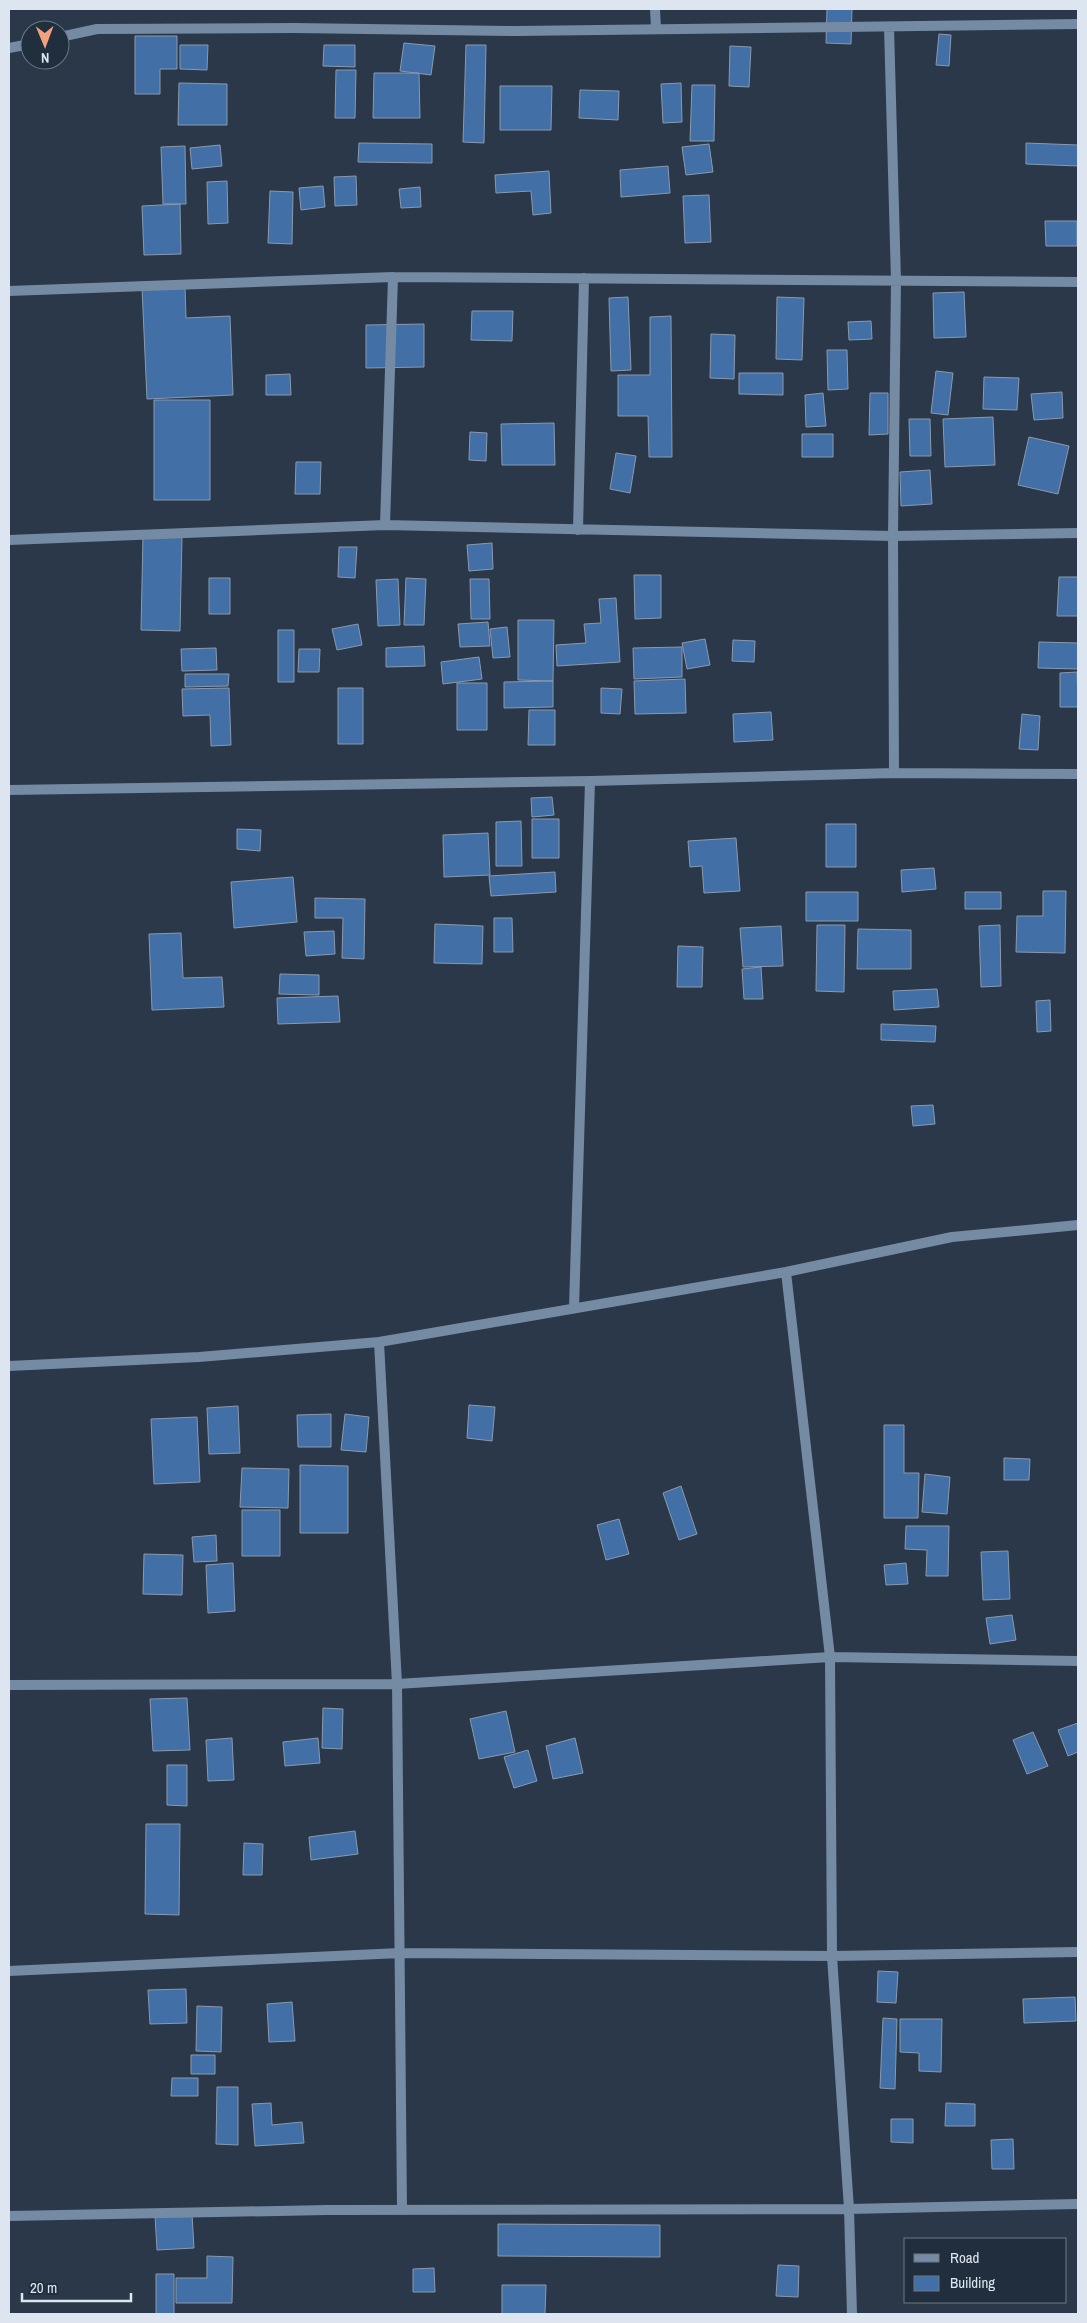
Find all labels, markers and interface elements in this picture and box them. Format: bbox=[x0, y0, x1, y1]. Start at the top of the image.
north arrow bbox=[20, 20, 70, 70]
text: N bbox=[41, 49, 50, 67]
legend bbox=[904, 2238, 1067, 2303]
text: Road bbox=[950, 2247, 979, 2268]
scale bar bbox=[22, 2270, 131, 2302]
text: Building bbox=[950, 2272, 995, 2293]
text: 20 m bbox=[30, 2277, 57, 2298]

